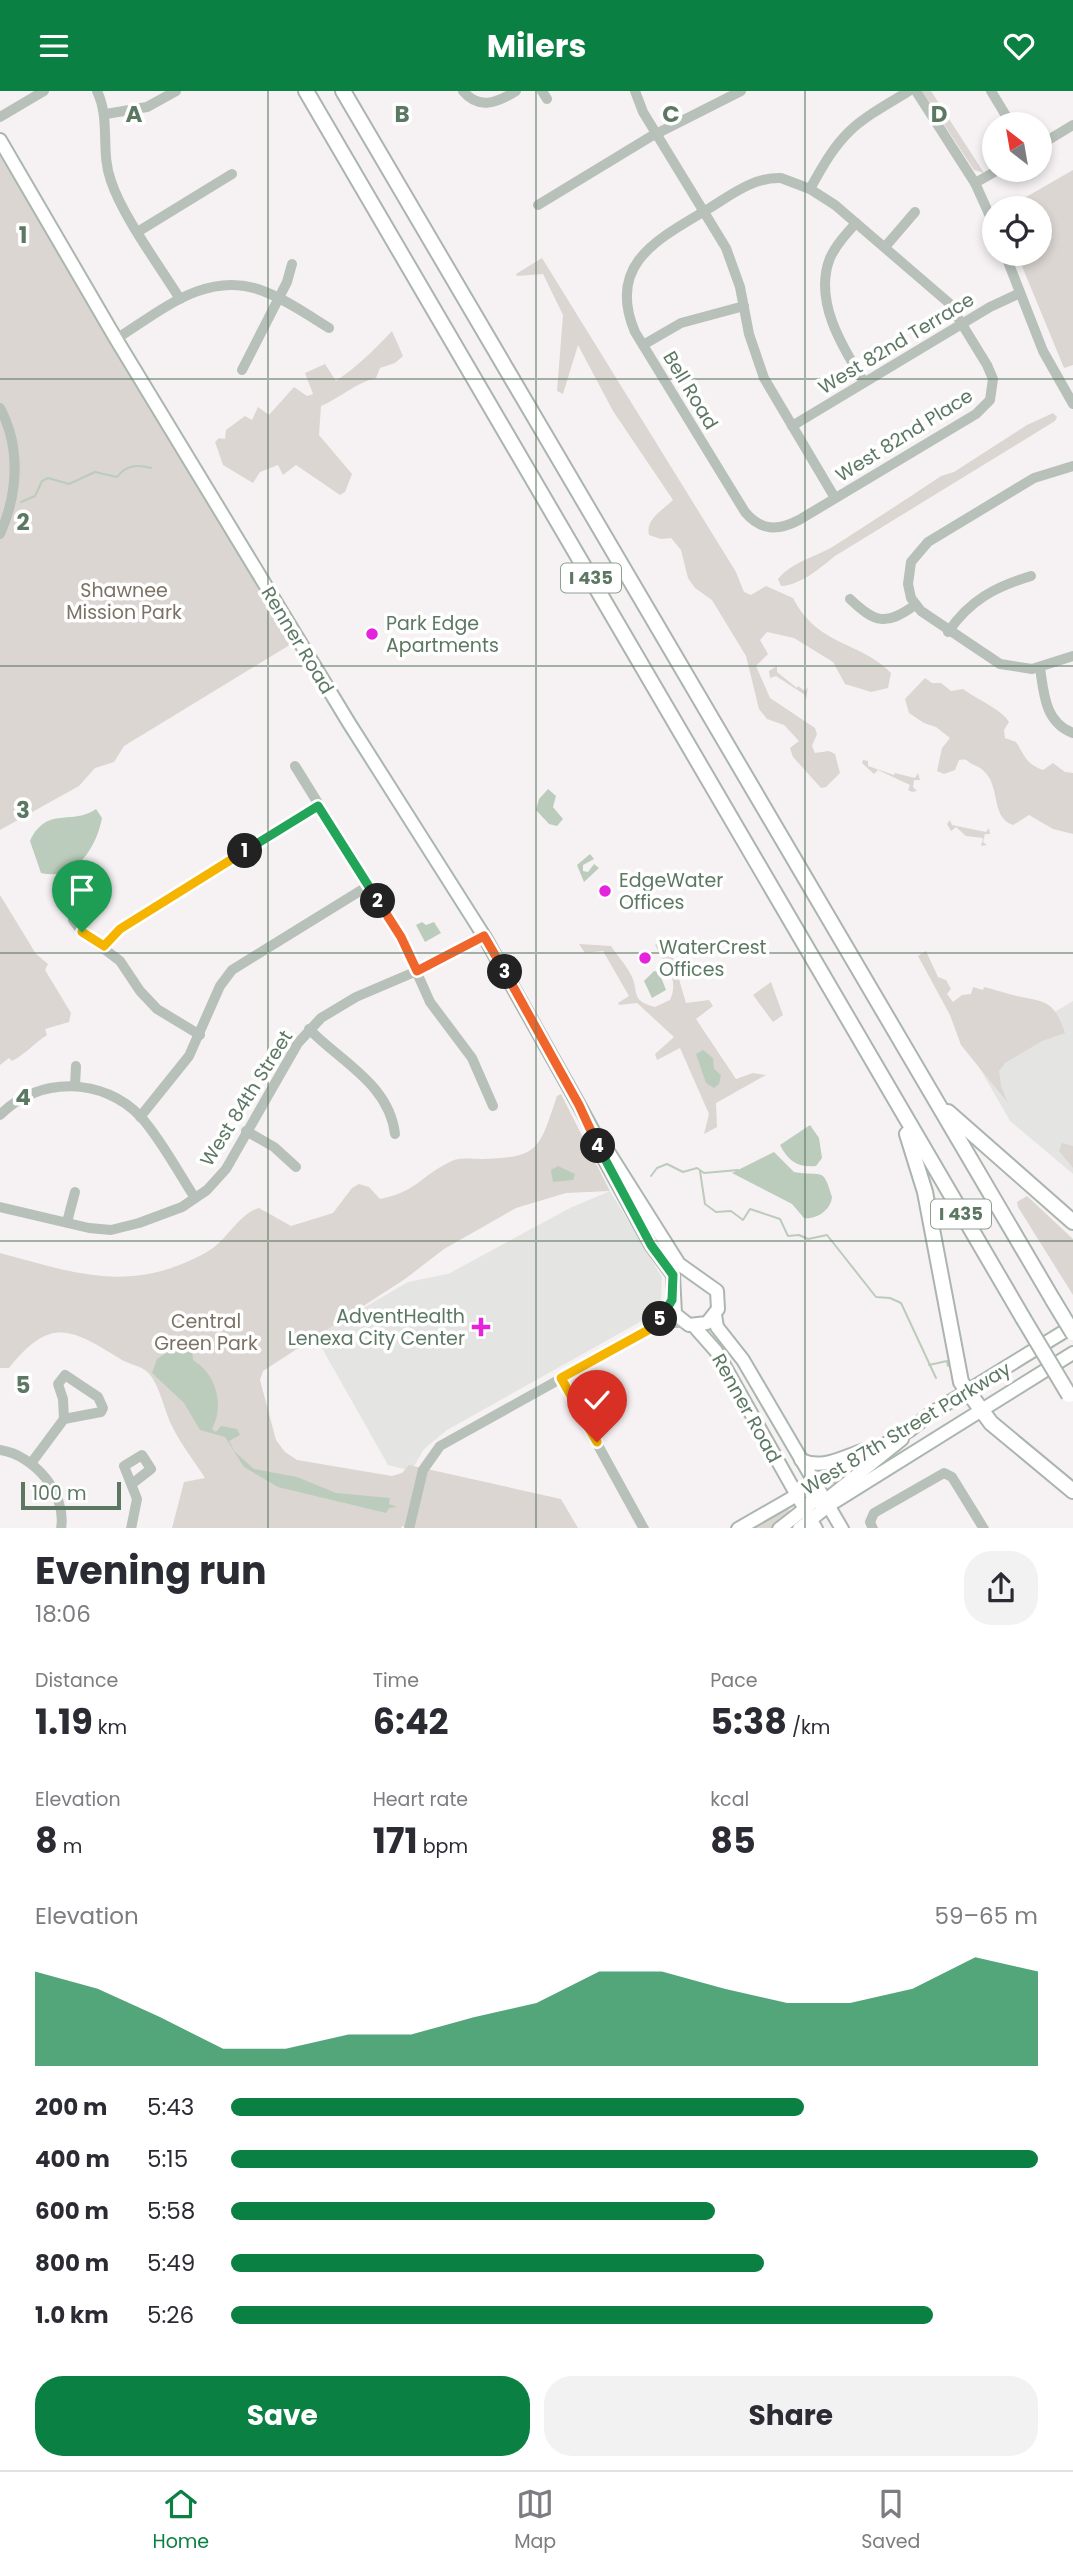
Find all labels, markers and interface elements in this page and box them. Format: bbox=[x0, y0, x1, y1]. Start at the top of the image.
text: Milers bbox=[487, 23, 586, 68]
icon: menu bbox=[35, 27, 73, 65]
icon: heart bbox=[1000, 27, 1038, 65]
text: A bbox=[126, 98, 143, 130]
text: B bbox=[394, 98, 410, 130]
text: C bbox=[662, 98, 680, 130]
text: D bbox=[931, 98, 947, 130]
north arrow bbox=[982, 112, 1052, 182]
map controls bbox=[982, 112, 1052, 266]
button: locate bbox=[982, 196, 1052, 266]
text: 1 bbox=[19, 219, 27, 251]
street label: West 82nd Terrace bbox=[813, 286, 979, 401]
street label: Bell Road bbox=[657, 346, 725, 435]
street label: West 82nd Place bbox=[831, 382, 978, 488]
text: 2 bbox=[16, 506, 30, 538]
road number: I 435 bbox=[561, 563, 621, 593]
park label: Shawnee Mission Park bbox=[66, 577, 182, 626]
street label: Renner Road bbox=[255, 581, 340, 699]
place label: Park Edge Apartments bbox=[386, 610, 499, 659]
marker: Park Edge Apartments bbox=[364, 626, 380, 642]
text: 3 bbox=[16, 794, 30, 826]
pin: 1 bbox=[228, 833, 262, 869]
text: 1 bbox=[241, 837, 248, 864]
pin bbox=[52, 860, 112, 932]
place label: EdgeWater Offices bbox=[619, 867, 723, 916]
icon: arrive bbox=[63, 871, 101, 909]
pin: 2 bbox=[360, 883, 396, 919]
marker: EdgeWater Offices bbox=[597, 883, 613, 899]
text: 2 bbox=[372, 887, 383, 914]
place label: WaterCrest Offices bbox=[659, 934, 767, 983]
marker: WaterCrest Offices bbox=[637, 950, 653, 966]
pin: 3 bbox=[488, 955, 522, 989]
text: 3 bbox=[499, 958, 510, 985]
street label: West 84th Street bbox=[194, 1025, 299, 1172]
text: 4 bbox=[15, 1081, 31, 1113]
pin: 4 bbox=[580, 1129, 616, 1163]
text: 4 bbox=[591, 1132, 604, 1159]
road number: I 435 bbox=[931, 1199, 991, 1229]
pin: 5 bbox=[642, 1301, 678, 1337]
place label: AdventHealth Lenexa City Center bbox=[288, 1303, 465, 1352]
text: 5 bbox=[653, 1305, 666, 1332]
park label: Central Green Park bbox=[154, 1308, 258, 1357]
marker: AdventHealth Lenexa City Center bbox=[471, 1317, 491, 1337]
street label: Renner Road bbox=[705, 1349, 788, 1468]
street label: West 87th Street Parkway bbox=[797, 1355, 1016, 1502]
text: 5 bbox=[16, 1369, 30, 1401]
pin bbox=[567, 1370, 627, 1442]
icon: check bbox=[578, 1381, 616, 1419]
scale bar bbox=[21, 1479, 121, 1511]
text: 100 m bbox=[32, 1480, 87, 1507]
text: Evening run bbox=[35, 1544, 267, 1597]
button: share bbox=[964, 1551, 1038, 1625]
text: 18:06 bbox=[35, 1598, 91, 1630]
text: Distance bbox=[35, 1667, 118, 1694]
text: Time bbox=[373, 1667, 419, 1694]
text: Pace bbox=[710, 1667, 758, 1694]
text: 1.19 bbox=[35, 1697, 93, 1746]
text: 6:42 bbox=[373, 1697, 449, 1746]
text: 5:38 bbox=[710, 1697, 787, 1746]
text: km bbox=[93, 1714, 127, 1741]
text: /km bbox=[787, 1714, 830, 1741]
text: Elevation bbox=[35, 1786, 121, 1813]
text: Heart rate bbox=[373, 1786, 468, 1813]
text: kcal bbox=[710, 1786, 749, 1813]
text: 8 bbox=[35, 1816, 58, 1865]
text: 171 bbox=[373, 1816, 418, 1865]
text: 85 bbox=[710, 1816, 756, 1865]
text: m bbox=[58, 1833, 82, 1860]
text: bpm bbox=[418, 1833, 468, 1860]
text: Elevation bbox=[35, 1900, 139, 1932]
text: 59–65 m bbox=[935, 1900, 1038, 1932]
text: 200 m bbox=[35, 2091, 107, 2123]
text: 5:43 bbox=[147, 2091, 194, 2123]
text: 400 m bbox=[35, 2143, 110, 2175]
text: 5:15 bbox=[147, 2143, 188, 2175]
text: 600 m bbox=[35, 2195, 109, 2227]
text: 5:58 bbox=[147, 2195, 195, 2227]
text: 800 m bbox=[35, 2247, 109, 2279]
text: 5:49 bbox=[147, 2247, 195, 2279]
text: 1.0 km bbox=[35, 2299, 109, 2331]
text: 5:26 bbox=[147, 2299, 194, 2331]
button: Save bbox=[35, 2376, 530, 2456]
button: Share bbox=[544, 2376, 1038, 2456]
tab: Home bbox=[152, 2485, 209, 2556]
tab: Map bbox=[514, 2485, 556, 2556]
tab: Saved bbox=[861, 2485, 920, 2556]

